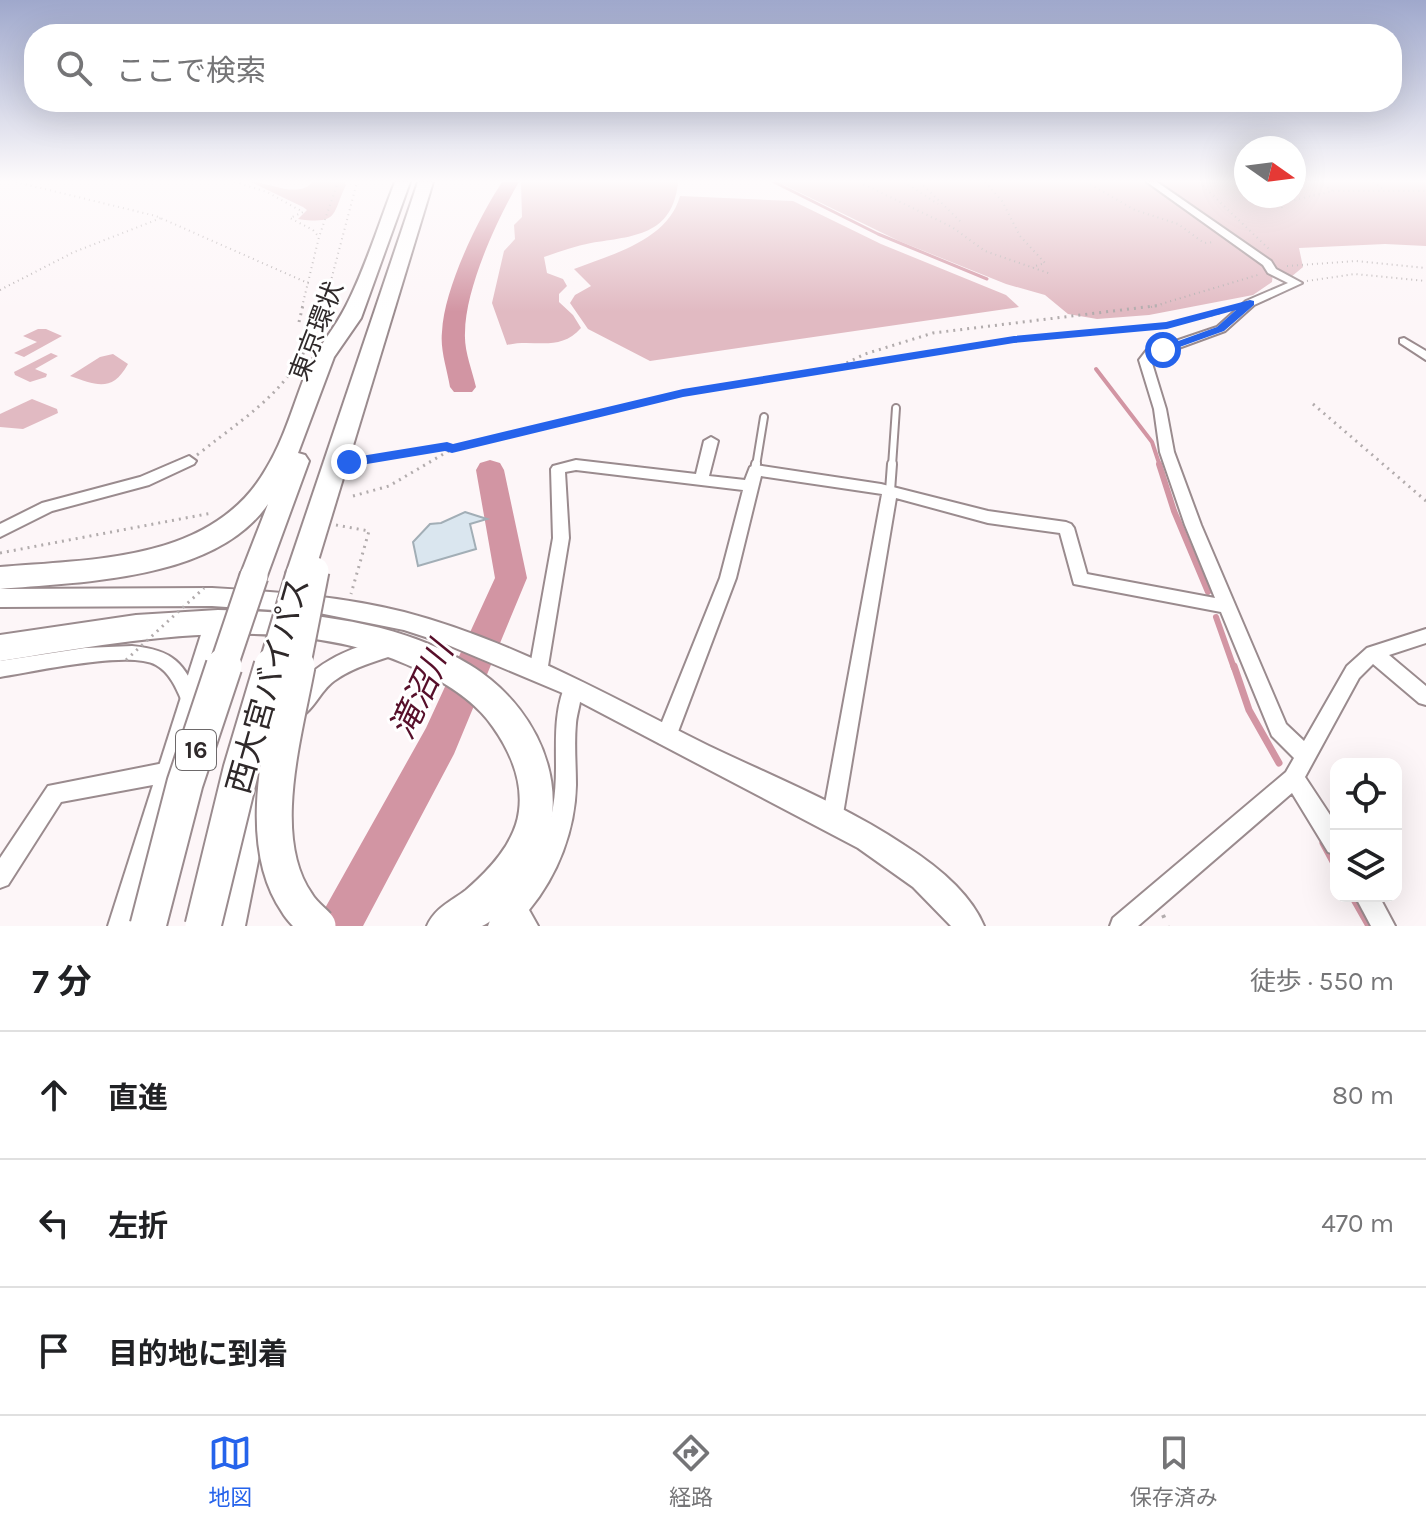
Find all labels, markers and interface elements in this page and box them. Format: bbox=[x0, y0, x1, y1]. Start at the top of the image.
search box bbox=[24, 24, 1402, 112]
icon: search bbox=[52, 46, 96, 90]
text: ここで検索 bbox=[116, 53, 266, 89]
north arrow bbox=[1234, 136, 1306, 208]
street label: 東京環状 bbox=[283, 277, 350, 385]
route start bbox=[1145, 332, 1181, 368]
route end bbox=[331, 444, 367, 480]
street label: 西大宮バイパス bbox=[220, 573, 317, 798]
water label: 滝沼川 bbox=[382, 633, 463, 745]
road number: 16 bbox=[176, 730, 216, 770]
map controls bbox=[1330, 758, 1402, 902]
button: locate bbox=[1330, 758, 1402, 830]
button: layers bbox=[1330, 830, 1402, 902]
text: 7 分 bbox=[32, 962, 92, 1002]
text: 徒歩 · 550 m bbox=[1250, 966, 1394, 997]
icon: ahead bbox=[32, 1073, 76, 1117]
text: 直進 bbox=[108, 1080, 168, 1116]
text: 80 m bbox=[1332, 1080, 1394, 1111]
icon: left bbox=[32, 1201, 76, 1245]
text: 左折 bbox=[108, 1208, 168, 1244]
text: 470 m bbox=[1321, 1208, 1394, 1239]
icon: arrive bbox=[32, 1329, 76, 1373]
text: 目的地に到着 bbox=[108, 1336, 288, 1372]
tab: 地図 bbox=[208, 1431, 252, 1511]
tab: 経路 bbox=[669, 1431, 713, 1511]
tab: 保存済み bbox=[1130, 1431, 1218, 1511]

